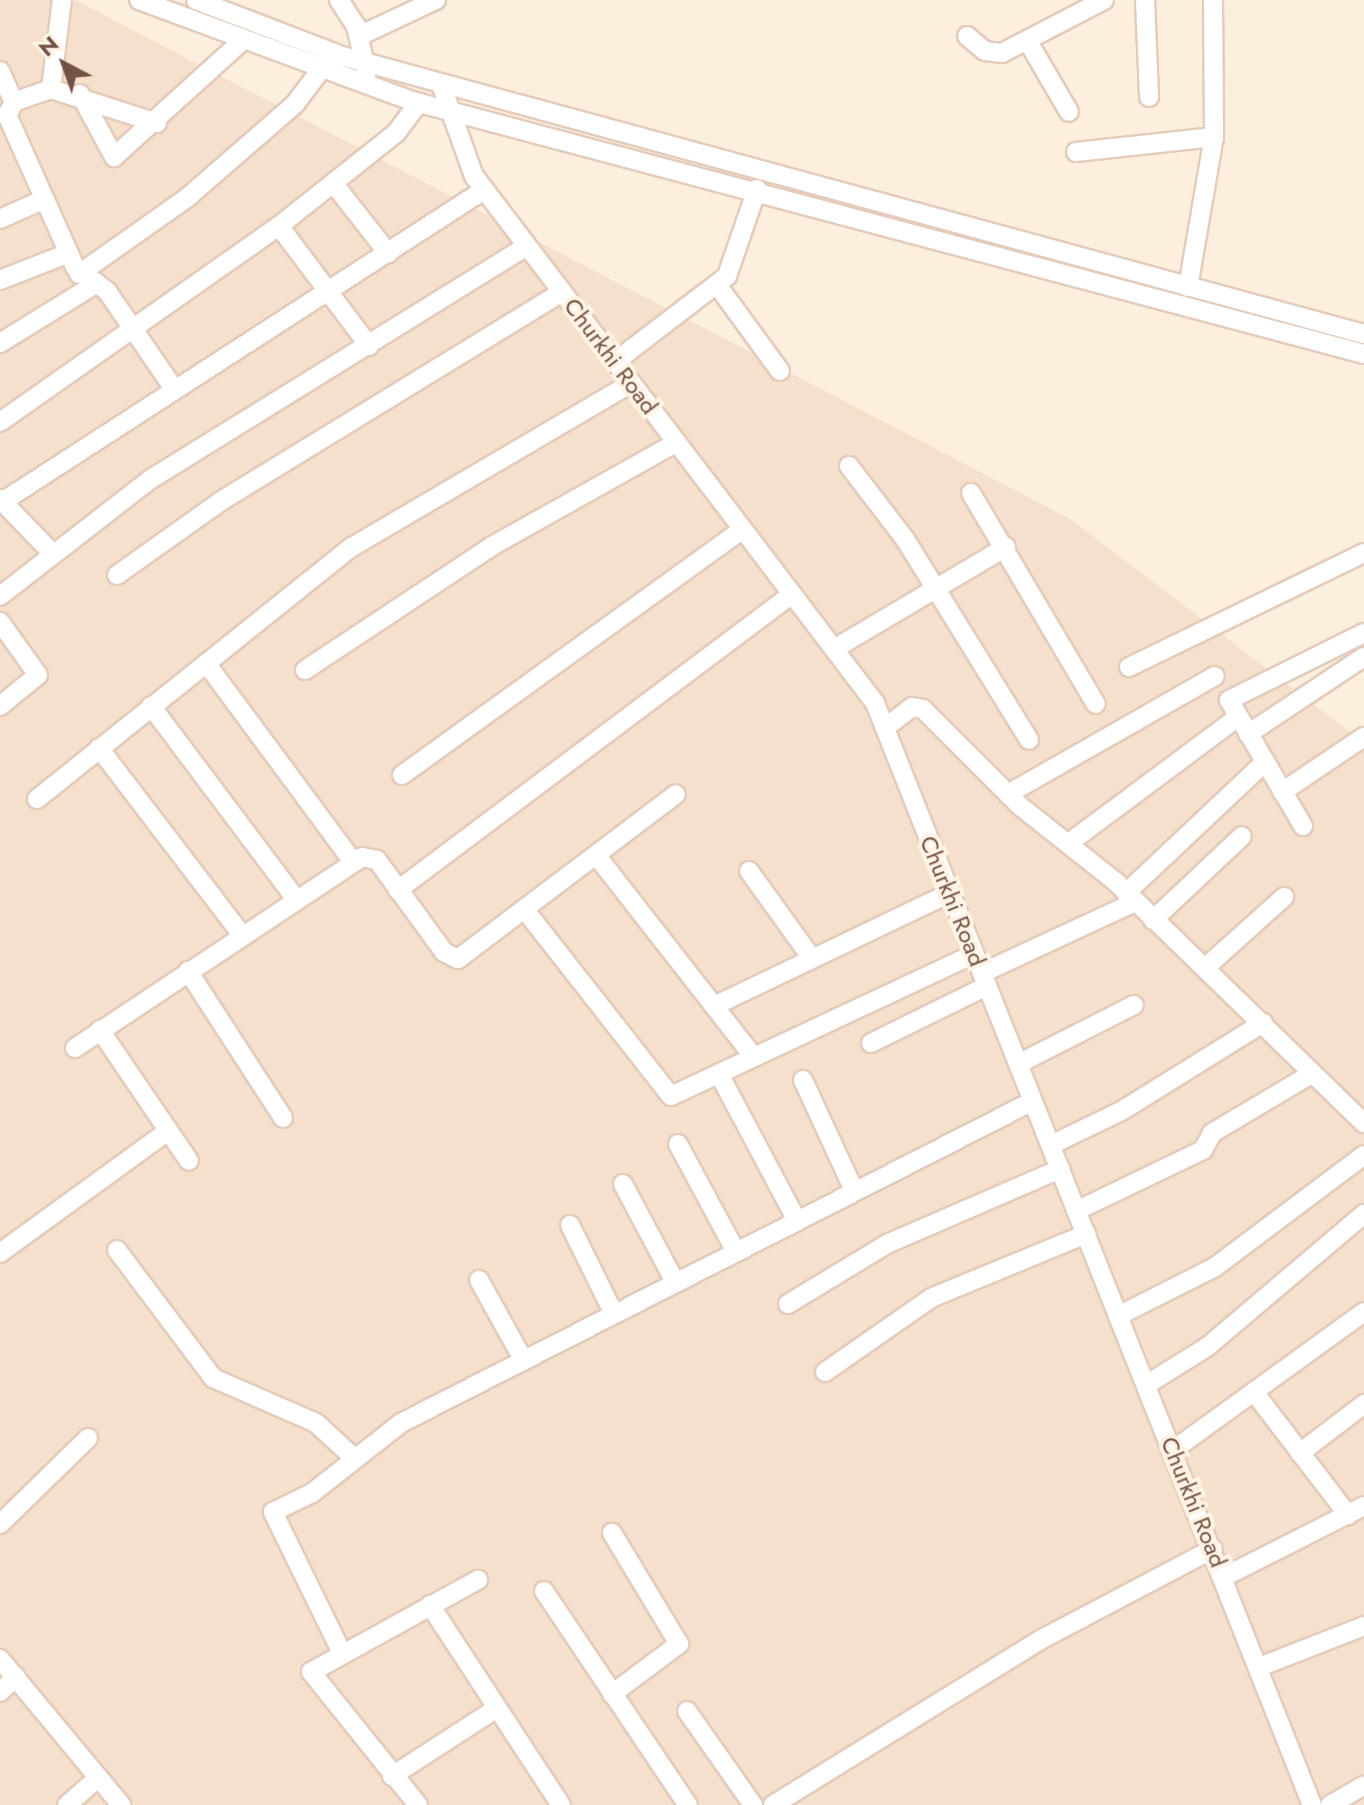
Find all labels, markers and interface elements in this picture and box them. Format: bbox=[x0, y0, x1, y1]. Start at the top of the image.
north arrow bbox=[24, 24, 104, 104]
text: N bbox=[31, 28, 65, 64]
street label: Churkhi Road bbox=[558, 292, 664, 420]
street label: Churkhi Road bbox=[914, 832, 992, 970]
street label: Churkhi Road bbox=[1155, 1433, 1233, 1571]

